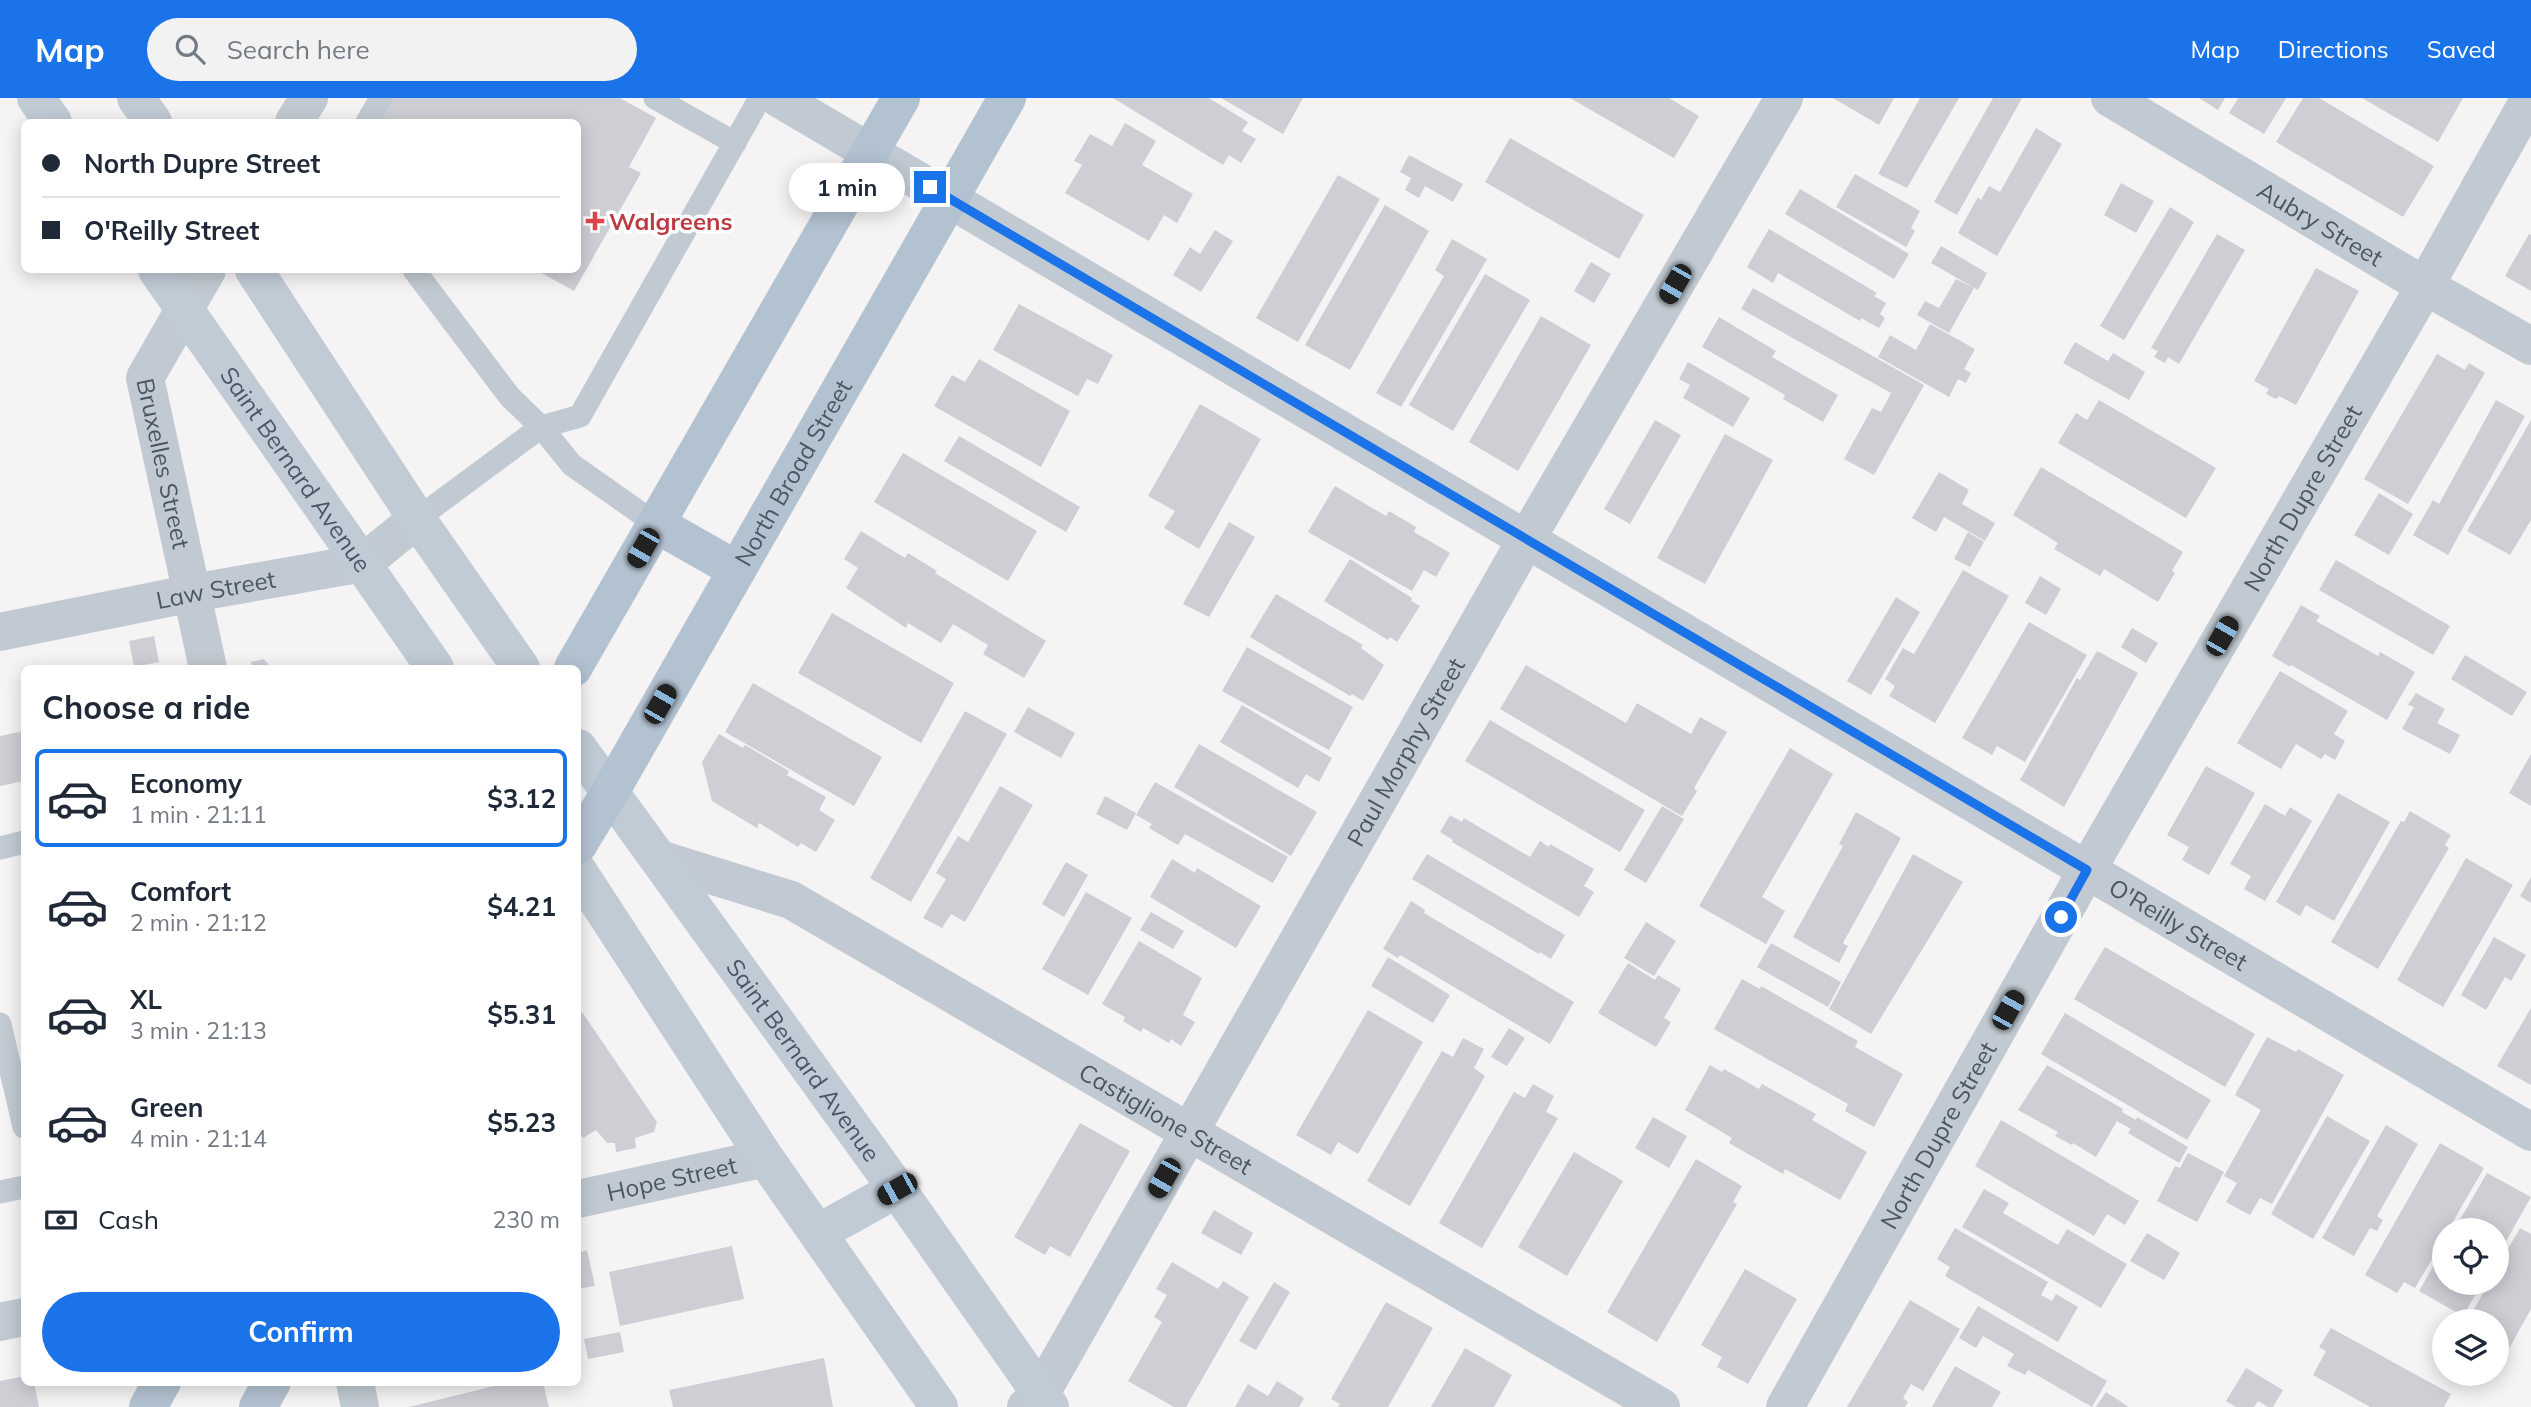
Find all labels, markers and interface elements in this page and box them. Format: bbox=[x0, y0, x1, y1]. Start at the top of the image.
search box bbox=[147, 18, 637, 81]
text: Map bbox=[35, 29, 105, 70]
icon: search bbox=[171, 30, 209, 68]
text: Search here bbox=[227, 33, 370, 66]
text: Map bbox=[2190, 34, 2240, 64]
text: Directions bbox=[2278, 34, 2389, 64]
text: Saved bbox=[2427, 34, 2496, 64]
text: North Dupre Street bbox=[84, 147, 320, 180]
callout: 1 min bbox=[790, 162, 906, 212]
route end bbox=[914, 171, 946, 203]
text: 1 min bbox=[817, 173, 877, 202]
street label: Aubry Street bbox=[2252, 175, 2389, 273]
place label: Walgreens bbox=[609, 206, 733, 236]
marker: Walgreens bbox=[587, 213, 603, 229]
text: O'Reilly Street bbox=[84, 214, 259, 247]
car bbox=[1656, 261, 1695, 307]
street label: Saint Bernard Avenue bbox=[214, 361, 378, 578]
street label: North Broad Street bbox=[728, 374, 858, 571]
street label: Bruxelles Street bbox=[130, 375, 197, 551]
street label: North Dupre Street bbox=[2237, 399, 2368, 596]
car bbox=[624, 525, 663, 571]
street label: Law Street bbox=[153, 564, 278, 615]
car bbox=[2203, 613, 2242, 659]
street label: Paul Morphy Street bbox=[1340, 652, 1471, 852]
car bbox=[641, 681, 680, 727]
text: Choose a ride bbox=[42, 687, 250, 727]
icon: car bbox=[46, 767, 109, 830]
text: Economy bbox=[130, 767, 242, 800]
text: $3.12 bbox=[487, 782, 556, 815]
text: 1 min · 21:11 bbox=[130, 800, 267, 829]
street label: O'Reilly Street bbox=[2104, 872, 2253, 977]
icon: car bbox=[46, 875, 109, 938]
text: Comfort bbox=[130, 875, 231, 908]
text: $4.21 bbox=[487, 890, 556, 923]
route start bbox=[2045, 901, 2077, 933]
text: 2 min · 21:12 bbox=[130, 908, 267, 937]
street label: Saint Bernard Avenue bbox=[720, 953, 887, 1167]
icon: car bbox=[46, 983, 109, 1046]
text: XL bbox=[130, 983, 162, 1016]
car bbox=[1989, 987, 2028, 1033]
text: $5.31 bbox=[487, 998, 556, 1031]
text: 3 min · 21:13 bbox=[130, 1016, 267, 1045]
street label: North Dupre Street bbox=[1873, 1036, 2003, 1234]
street label: Castiglione Street bbox=[1074, 1056, 1258, 1181]
icon: car bbox=[46, 1091, 109, 1154]
text: Green bbox=[130, 1091, 203, 1124]
text: $5.23 bbox=[487, 1106, 556, 1139]
text: 4 min · 21:14 bbox=[130, 1124, 267, 1153]
street label: Hope Street bbox=[604, 1150, 740, 1207]
car bbox=[1145, 1155, 1184, 1201]
car bbox=[874, 1170, 921, 1208]
icon: cash bbox=[42, 1201, 80, 1239]
text: Cash bbox=[98, 1203, 159, 1236]
text: 230 m bbox=[492, 1205, 560, 1234]
map controls bbox=[2432, 1218, 2509, 1386]
button: locate bbox=[2432, 1218, 2509, 1295]
button: Confirm bbox=[42, 1292, 560, 1372]
button: layers bbox=[2432, 1309, 2509, 1386]

